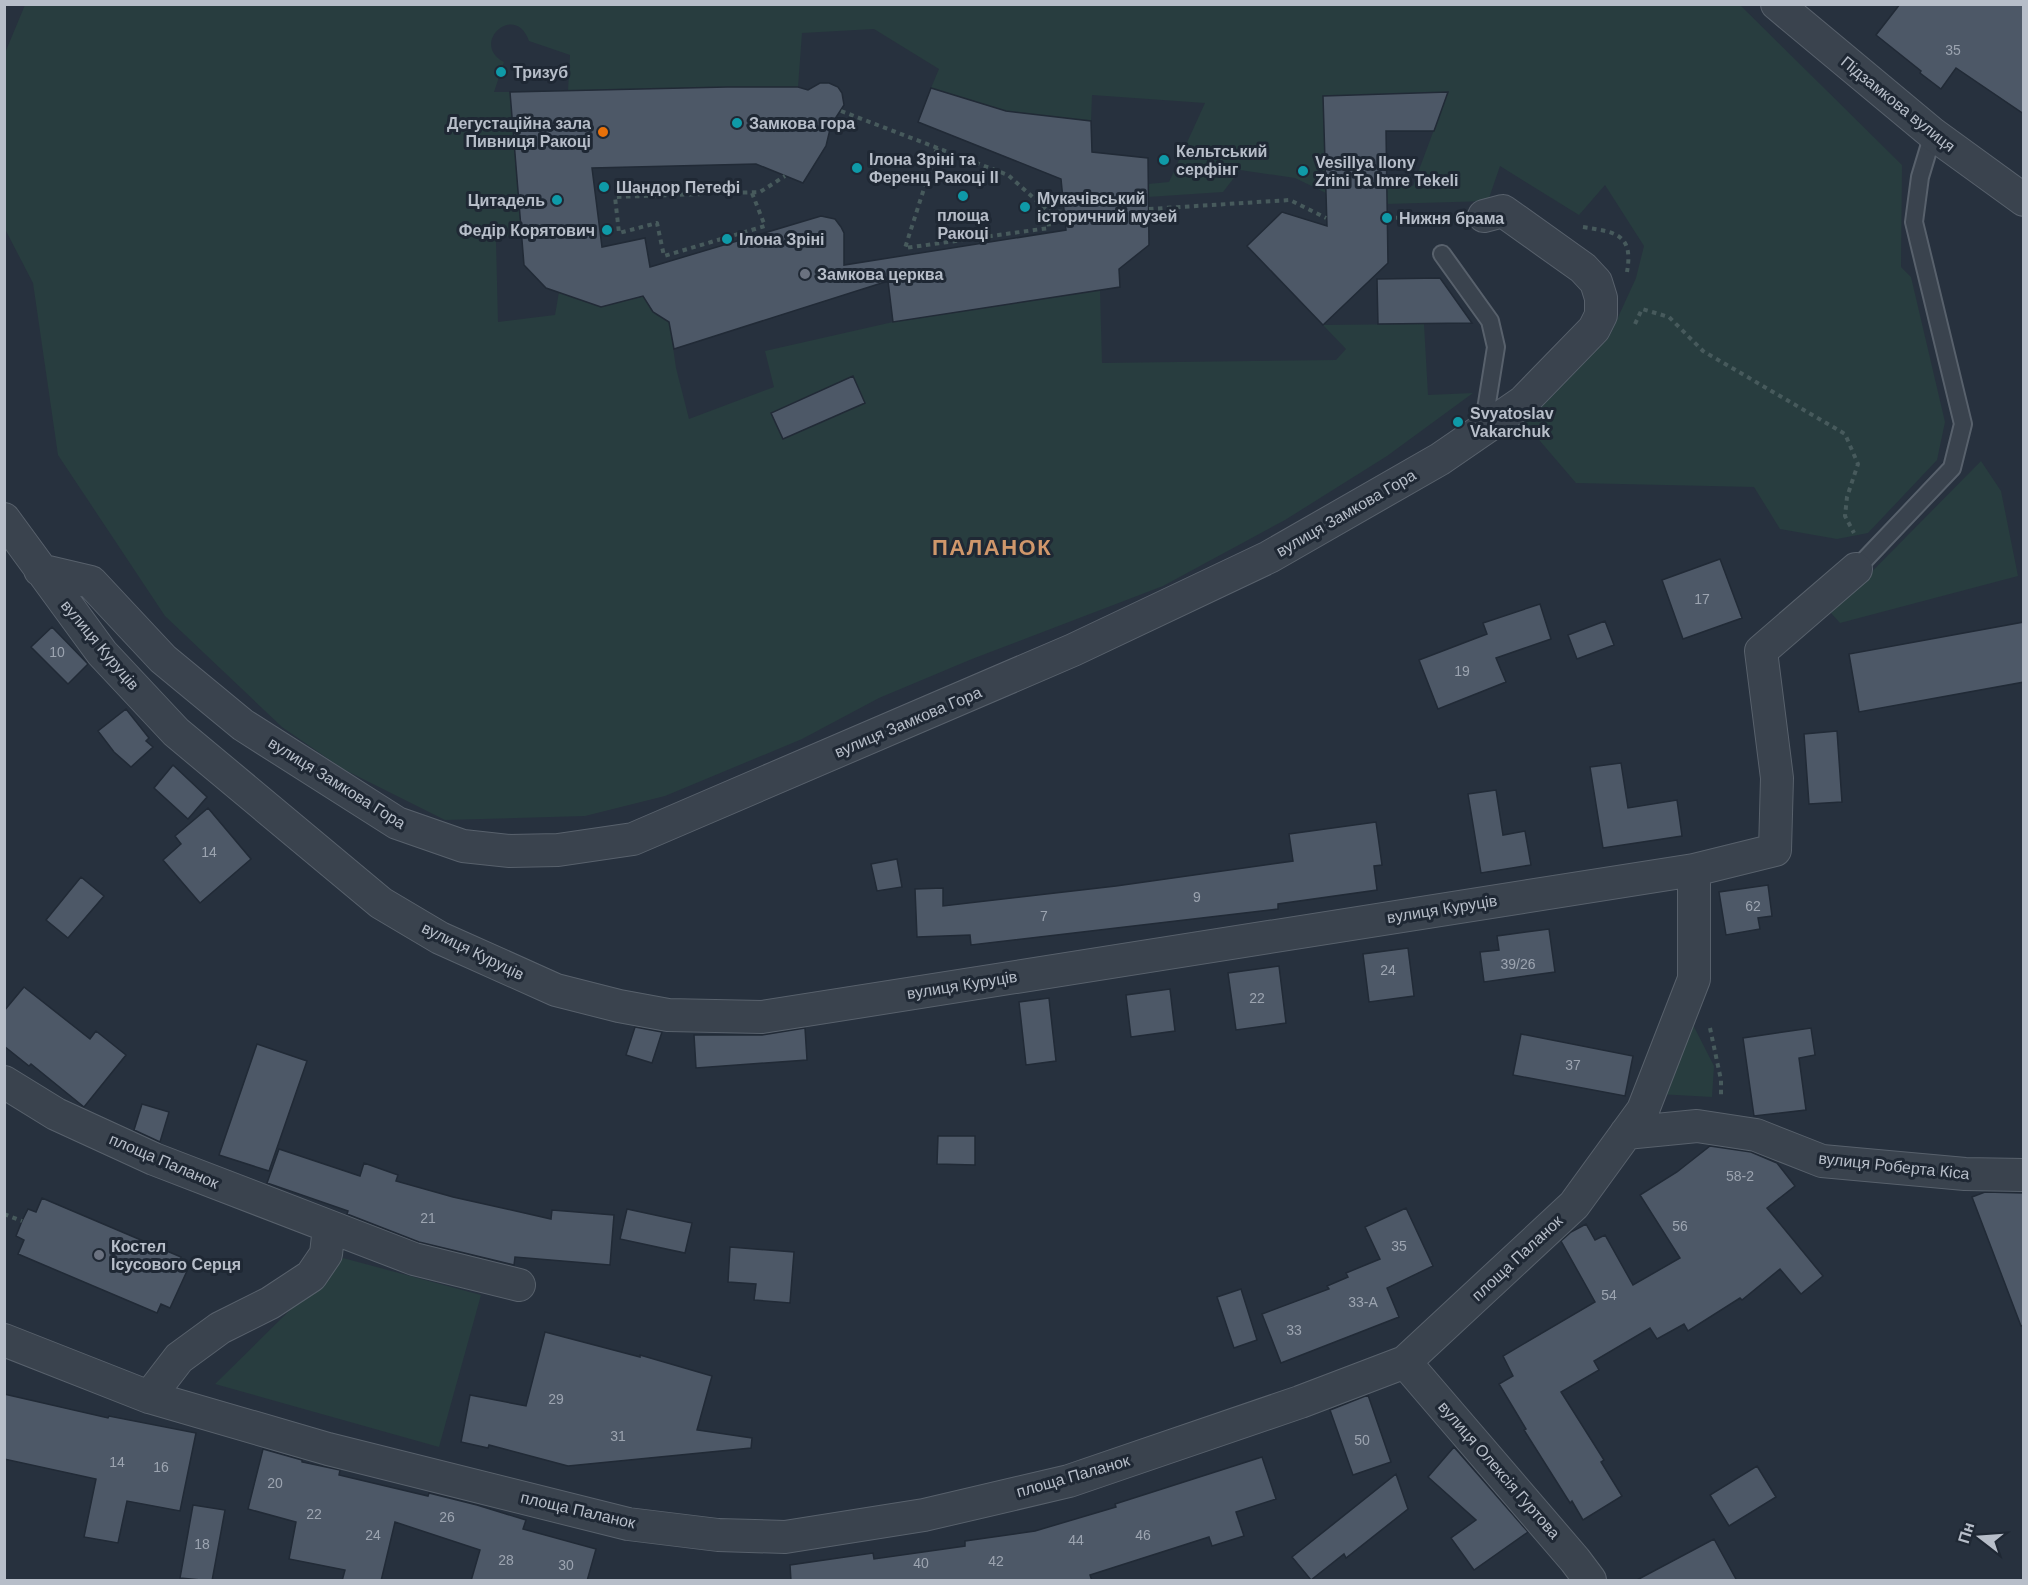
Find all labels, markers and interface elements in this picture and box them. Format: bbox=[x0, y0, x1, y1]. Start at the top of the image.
house number: 35 bbox=[1945, 42, 1961, 58]
street label: Підзамкова вулиця bbox=[1838, 53, 1958, 155]
place label: Тризуб bbox=[513, 64, 568, 81]
marker: Тризуб bbox=[494, 65, 508, 79]
place label: Дегустаційна зала Пивниця Ракоці bbox=[447, 115, 591, 150]
place label: Замкова гора bbox=[749, 115, 855, 132]
marker: Замкова гора bbox=[730, 116, 744, 130]
marker: Дегустаційна зала Пивниця Ракоці bbox=[596, 125, 610, 139]
place label: Кельтський серфінг bbox=[1176, 143, 1267, 178]
place label: Ілона Зріні та Ференц Ракоці II bbox=[869, 151, 999, 186]
marker: Кельтський серфінг bbox=[1157, 153, 1171, 167]
place label: Vesillya Ilony Zrini Ta Imre Tekeli bbox=[1315, 154, 1458, 189]
marker: Ілона Зріні та Ференц Ракоці II bbox=[850, 161, 864, 175]
marker: Vesillya Ilony Zrini Ta Imre Tekeli bbox=[1296, 164, 1310, 178]
place label: Шандор Петефі bbox=[616, 179, 740, 196]
marker: Шандор Петефі bbox=[597, 180, 611, 194]
marker: площа Ракоці bbox=[956, 189, 970, 203]
place label: Мукачівський історичний музей bbox=[1037, 190, 1177, 225]
place label: Цитадель bbox=[468, 192, 545, 209]
marker: Цитадель bbox=[550, 193, 564, 207]
marker: Мукачівський історичний музей bbox=[1018, 200, 1032, 214]
place label: площа Ракоці bbox=[937, 207, 989, 242]
place label: Нижня брама bbox=[1399, 210, 1504, 227]
marker: Нижня брама bbox=[1380, 211, 1394, 225]
place label: Федір Корятович bbox=[459, 222, 595, 239]
marker: Федір Корятович bbox=[600, 223, 614, 237]
place label: Ілона Зріні bbox=[739, 231, 825, 248]
marker: Ілона Зріні bbox=[720, 232, 734, 246]
place label: Замкова церква bbox=[817, 266, 943, 283]
marker: Замкова церква bbox=[798, 267, 812, 281]
place label: Svyatoslav Vakarchuk bbox=[1470, 405, 1554, 440]
marker: Svyatoslav Vakarchuk bbox=[1451, 415, 1465, 429]
street label: вулиця Замкова Гора bbox=[1273, 466, 1419, 560]
district label: ПАЛАНОК bbox=[932, 535, 1052, 560]
house number: 17 bbox=[1694, 591, 1710, 607]
street label: вулиця Куруців bbox=[58, 597, 142, 693]
house number: 10 bbox=[49, 644, 65, 660]
house number: 19 bbox=[1454, 663, 1470, 679]
street label: вулиця Замкова Гора bbox=[832, 683, 984, 761]
street label: вулиця Замкова Гора bbox=[266, 734, 409, 832]
house number: 14 bbox=[201, 844, 217, 860]
house number: 9 bbox=[1193, 889, 1201, 905]
street label: вулиця Куруців bbox=[1386, 892, 1498, 926]
house number: 62 bbox=[1745, 898, 1761, 914]
house number: 7 bbox=[1040, 908, 1048, 924]
street label: вулиця Куруців bbox=[419, 919, 527, 983]
house number: 39/26 bbox=[1500, 956, 1536, 972]
house number: 24 bbox=[1380, 962, 1396, 978]
street label: вулиця Куруців bbox=[906, 968, 1018, 1002]
house number: 22 bbox=[1249, 990, 1265, 1006]
house number: 37 bbox=[1565, 1057, 1581, 1073]
street label: площа Паланок bbox=[107, 1130, 222, 1192]
street label: вулиця Роберта Кіса bbox=[1818, 1150, 1971, 1182]
house number: 58-2 bbox=[1726, 1168, 1754, 1184]
house number: 21 bbox=[420, 1210, 436, 1226]
street label: площа Паланок bbox=[1468, 1211, 1566, 1304]
house number: 56 bbox=[1672, 1218, 1688, 1234]
place label: Костел Ісусового Серця bbox=[111, 1238, 241, 1273]
house number: 35 bbox=[1391, 1238, 1407, 1254]
marker: Костел Ісусового Серця bbox=[92, 1248, 106, 1262]
house number: 54 bbox=[1601, 1287, 1617, 1303]
house number: 33-А bbox=[1348, 1294, 1378, 1310]
house number: 33 bbox=[1286, 1322, 1302, 1338]
house number: 29 bbox=[548, 1391, 564, 1407]
street label: вулиця Олексія Гуртова bbox=[1435, 1398, 1563, 1542]
house number: 31 bbox=[610, 1428, 626, 1444]
house number: 50 bbox=[1354, 1432, 1370, 1448]
street label: площа Паланок bbox=[1014, 1451, 1133, 1500]
house number: 14 bbox=[109, 1454, 125, 1470]
house number: 16 bbox=[153, 1459, 169, 1475]
house number: 20 bbox=[267, 1475, 283, 1491]
street label: площа Паланок bbox=[519, 1489, 638, 1532]
house number: 22 bbox=[306, 1506, 322, 1522]
north arrow bbox=[1950, 1507, 2010, 1567]
house number: 26 bbox=[439, 1509, 455, 1525]
text: Пн bbox=[1955, 1520, 1977, 1545]
house number: 24 bbox=[365, 1527, 381, 1543]
house number: 46 bbox=[1135, 1527, 1151, 1543]
house number: 44 bbox=[1068, 1532, 1084, 1548]
house number: 18 bbox=[194, 1536, 210, 1552]
house number: 28 bbox=[498, 1552, 514, 1568]
house number: 42 bbox=[988, 1553, 1004, 1569]
house number: 40 bbox=[913, 1555, 929, 1571]
house number: 30 bbox=[558, 1557, 574, 1573]

